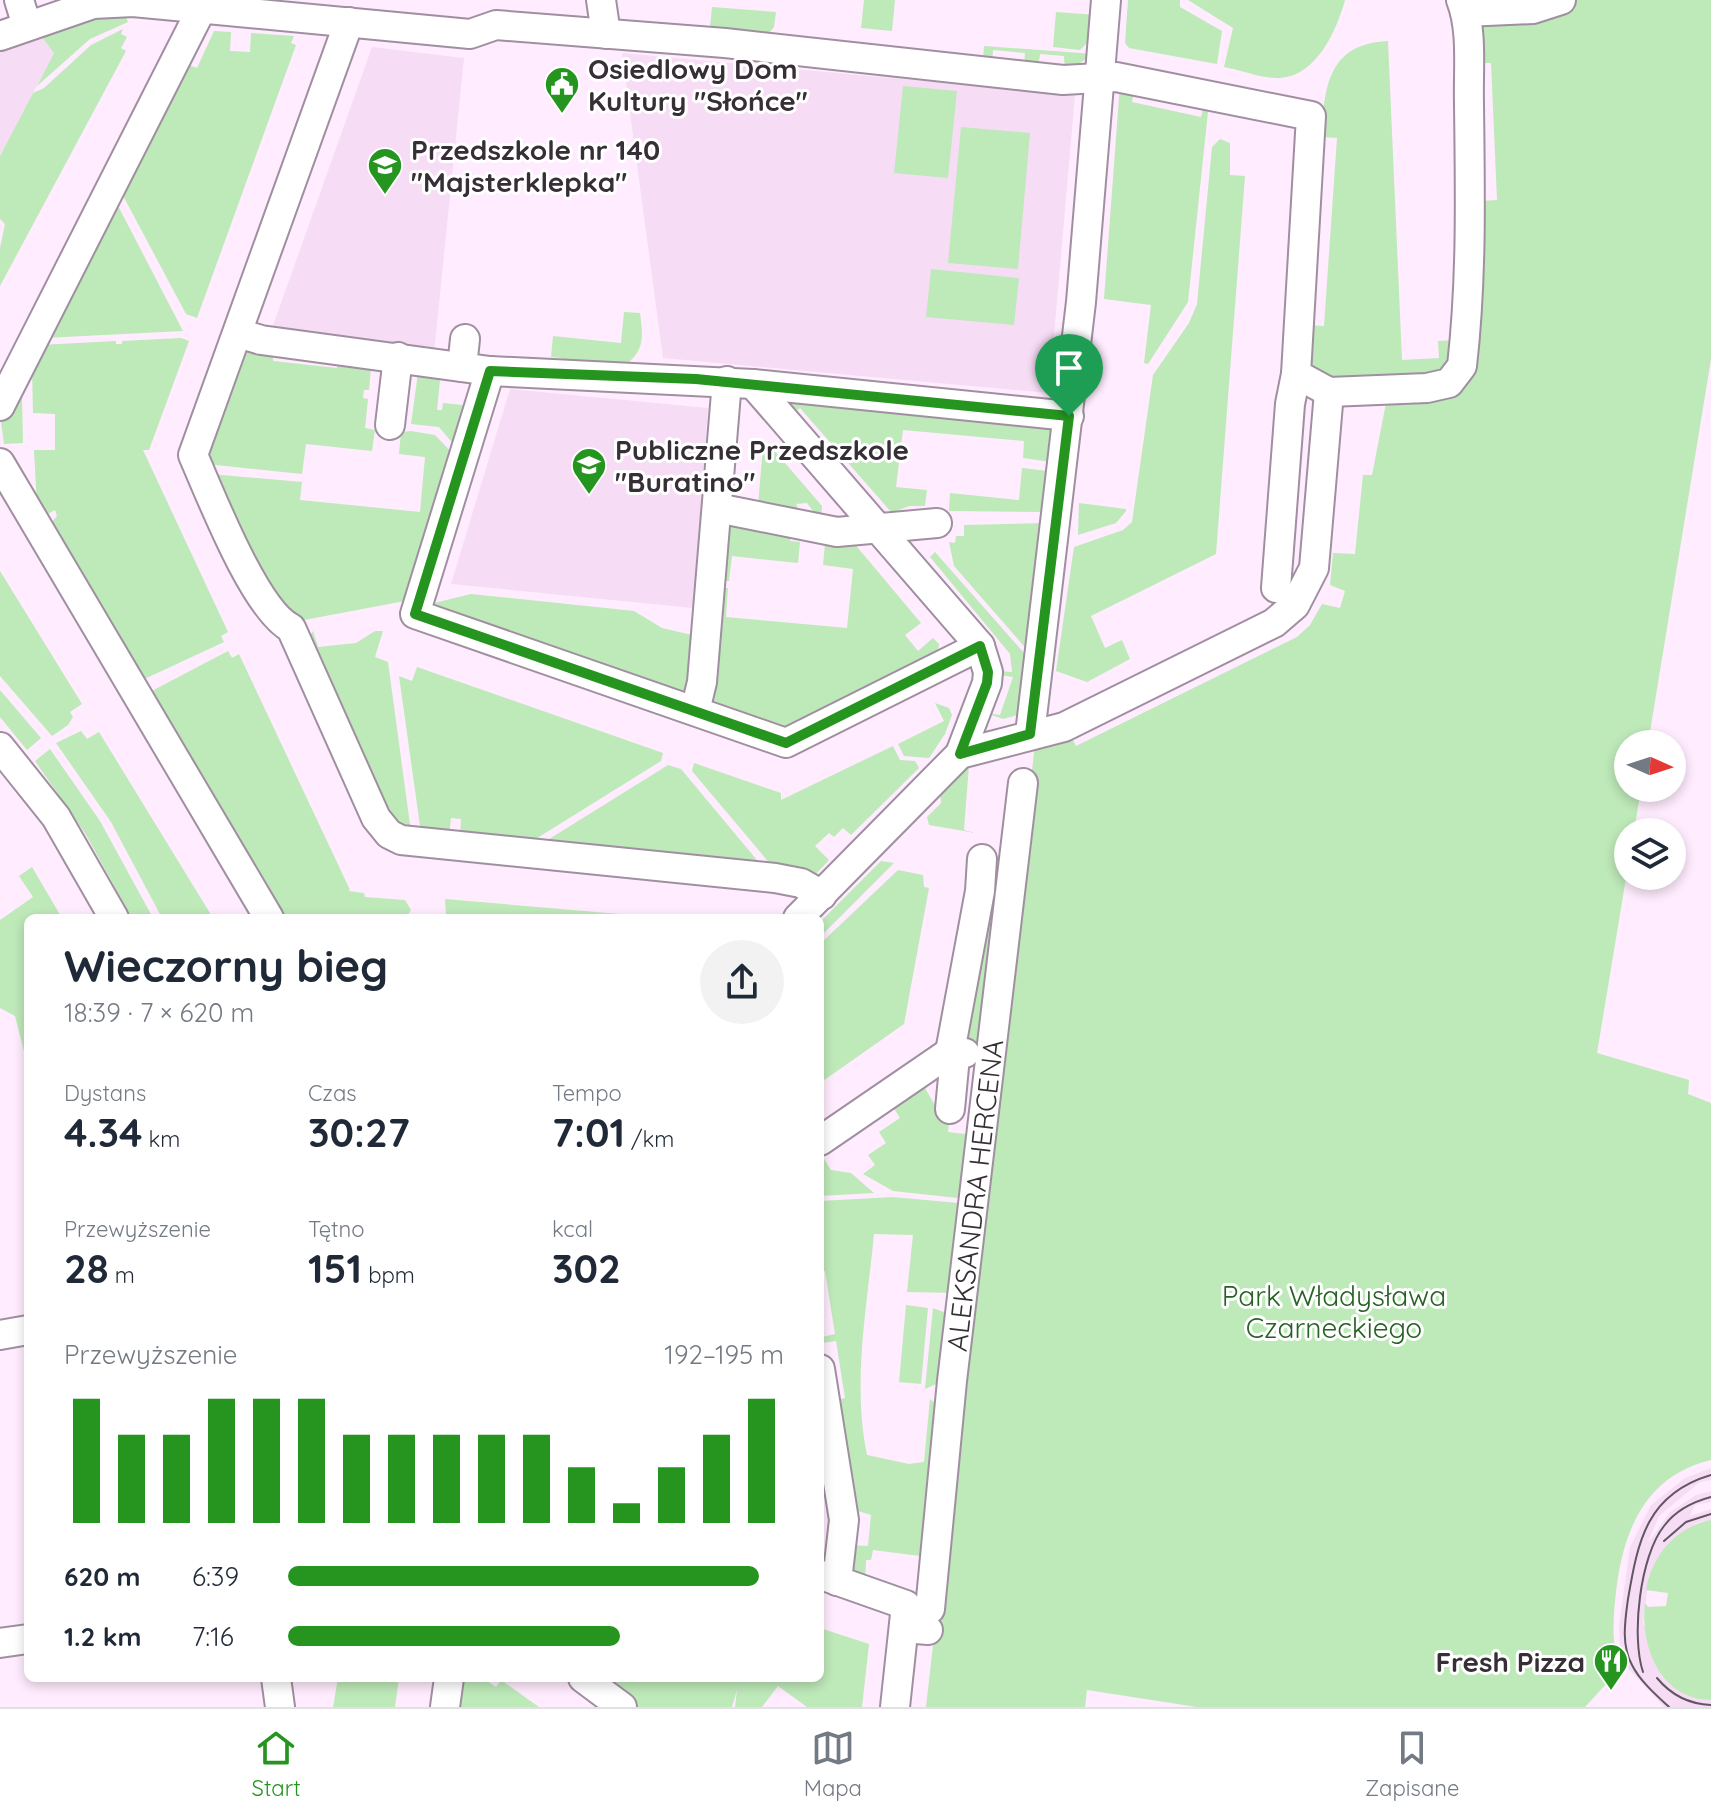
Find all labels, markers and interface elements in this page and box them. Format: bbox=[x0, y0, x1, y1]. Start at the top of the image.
place label: Osiedlowy Dom Kultury "Słońce" bbox=[588, 51, 808, 118]
public building icon: Osiedlowy Dom Kultury "Słońce" bbox=[543, 65, 581, 115]
place label: Przedszkole nr 140 "Majsterklepka" bbox=[411, 132, 660, 199]
school or university icon: Przedszkole nr 140 "Majsterklepka" bbox=[366, 146, 404, 196]
pin bbox=[1035, 334, 1103, 416]
icon: arrive bbox=[1047, 346, 1091, 390]
place label: Publiczne Przedszkole "Buratino" bbox=[615, 432, 909, 499]
school or university icon: Publiczne Przedszkole "Buratino" bbox=[570, 446, 608, 496]
north arrow bbox=[1614, 730, 1686, 802]
map controls bbox=[1614, 730, 1686, 890]
button: layers bbox=[1614, 818, 1686, 890]
text: Wieczorny bieg bbox=[64, 938, 388, 993]
button: share bbox=[700, 940, 784, 1024]
text: 18:39 · 7 × 620 m bbox=[64, 996, 254, 1029]
street label: ALEKSANDRA HERCENA bbox=[938, 1037, 1010, 1353]
text: Dystans bbox=[64, 1079, 146, 1107]
text: Czas bbox=[308, 1079, 357, 1107]
text: Tempo bbox=[552, 1079, 622, 1107]
text: 4.34 bbox=[64, 1107, 142, 1157]
text: 30:27 bbox=[308, 1107, 410, 1157]
text: 7:01 bbox=[552, 1107, 625, 1157]
text: km bbox=[142, 1125, 180, 1153]
text: /km bbox=[625, 1125, 674, 1153]
text: Przewyższenie bbox=[64, 1215, 211, 1243]
text: Tętno bbox=[308, 1215, 365, 1243]
text: kcal bbox=[552, 1215, 593, 1243]
text: 28 bbox=[64, 1243, 109, 1293]
text: 151 bbox=[308, 1243, 362, 1293]
text: 302 bbox=[552, 1243, 621, 1293]
text: m bbox=[109, 1261, 135, 1289]
text: bpm bbox=[362, 1261, 415, 1289]
park label: Park Władysława Czarneckiego bbox=[1222, 1278, 1446, 1345]
text: Przewyższenie bbox=[64, 1338, 238, 1371]
text: 192–195 m bbox=[664, 1338, 784, 1371]
text: 620 m bbox=[64, 1560, 140, 1593]
text: 6:39 bbox=[192, 1560, 239, 1593]
text: 1.2 km bbox=[64, 1620, 141, 1653]
text: 7:16 bbox=[192, 1620, 234, 1653]
restaurant icon: Fresh Pizza bbox=[1592, 1642, 1630, 1692]
place label: Fresh Pizza bbox=[1436, 1644, 1585, 1679]
tab: Start bbox=[252, 1726, 301, 1802]
tab: Mapa bbox=[804, 1726, 862, 1802]
tab: Zapisane bbox=[1365, 1726, 1459, 1802]

